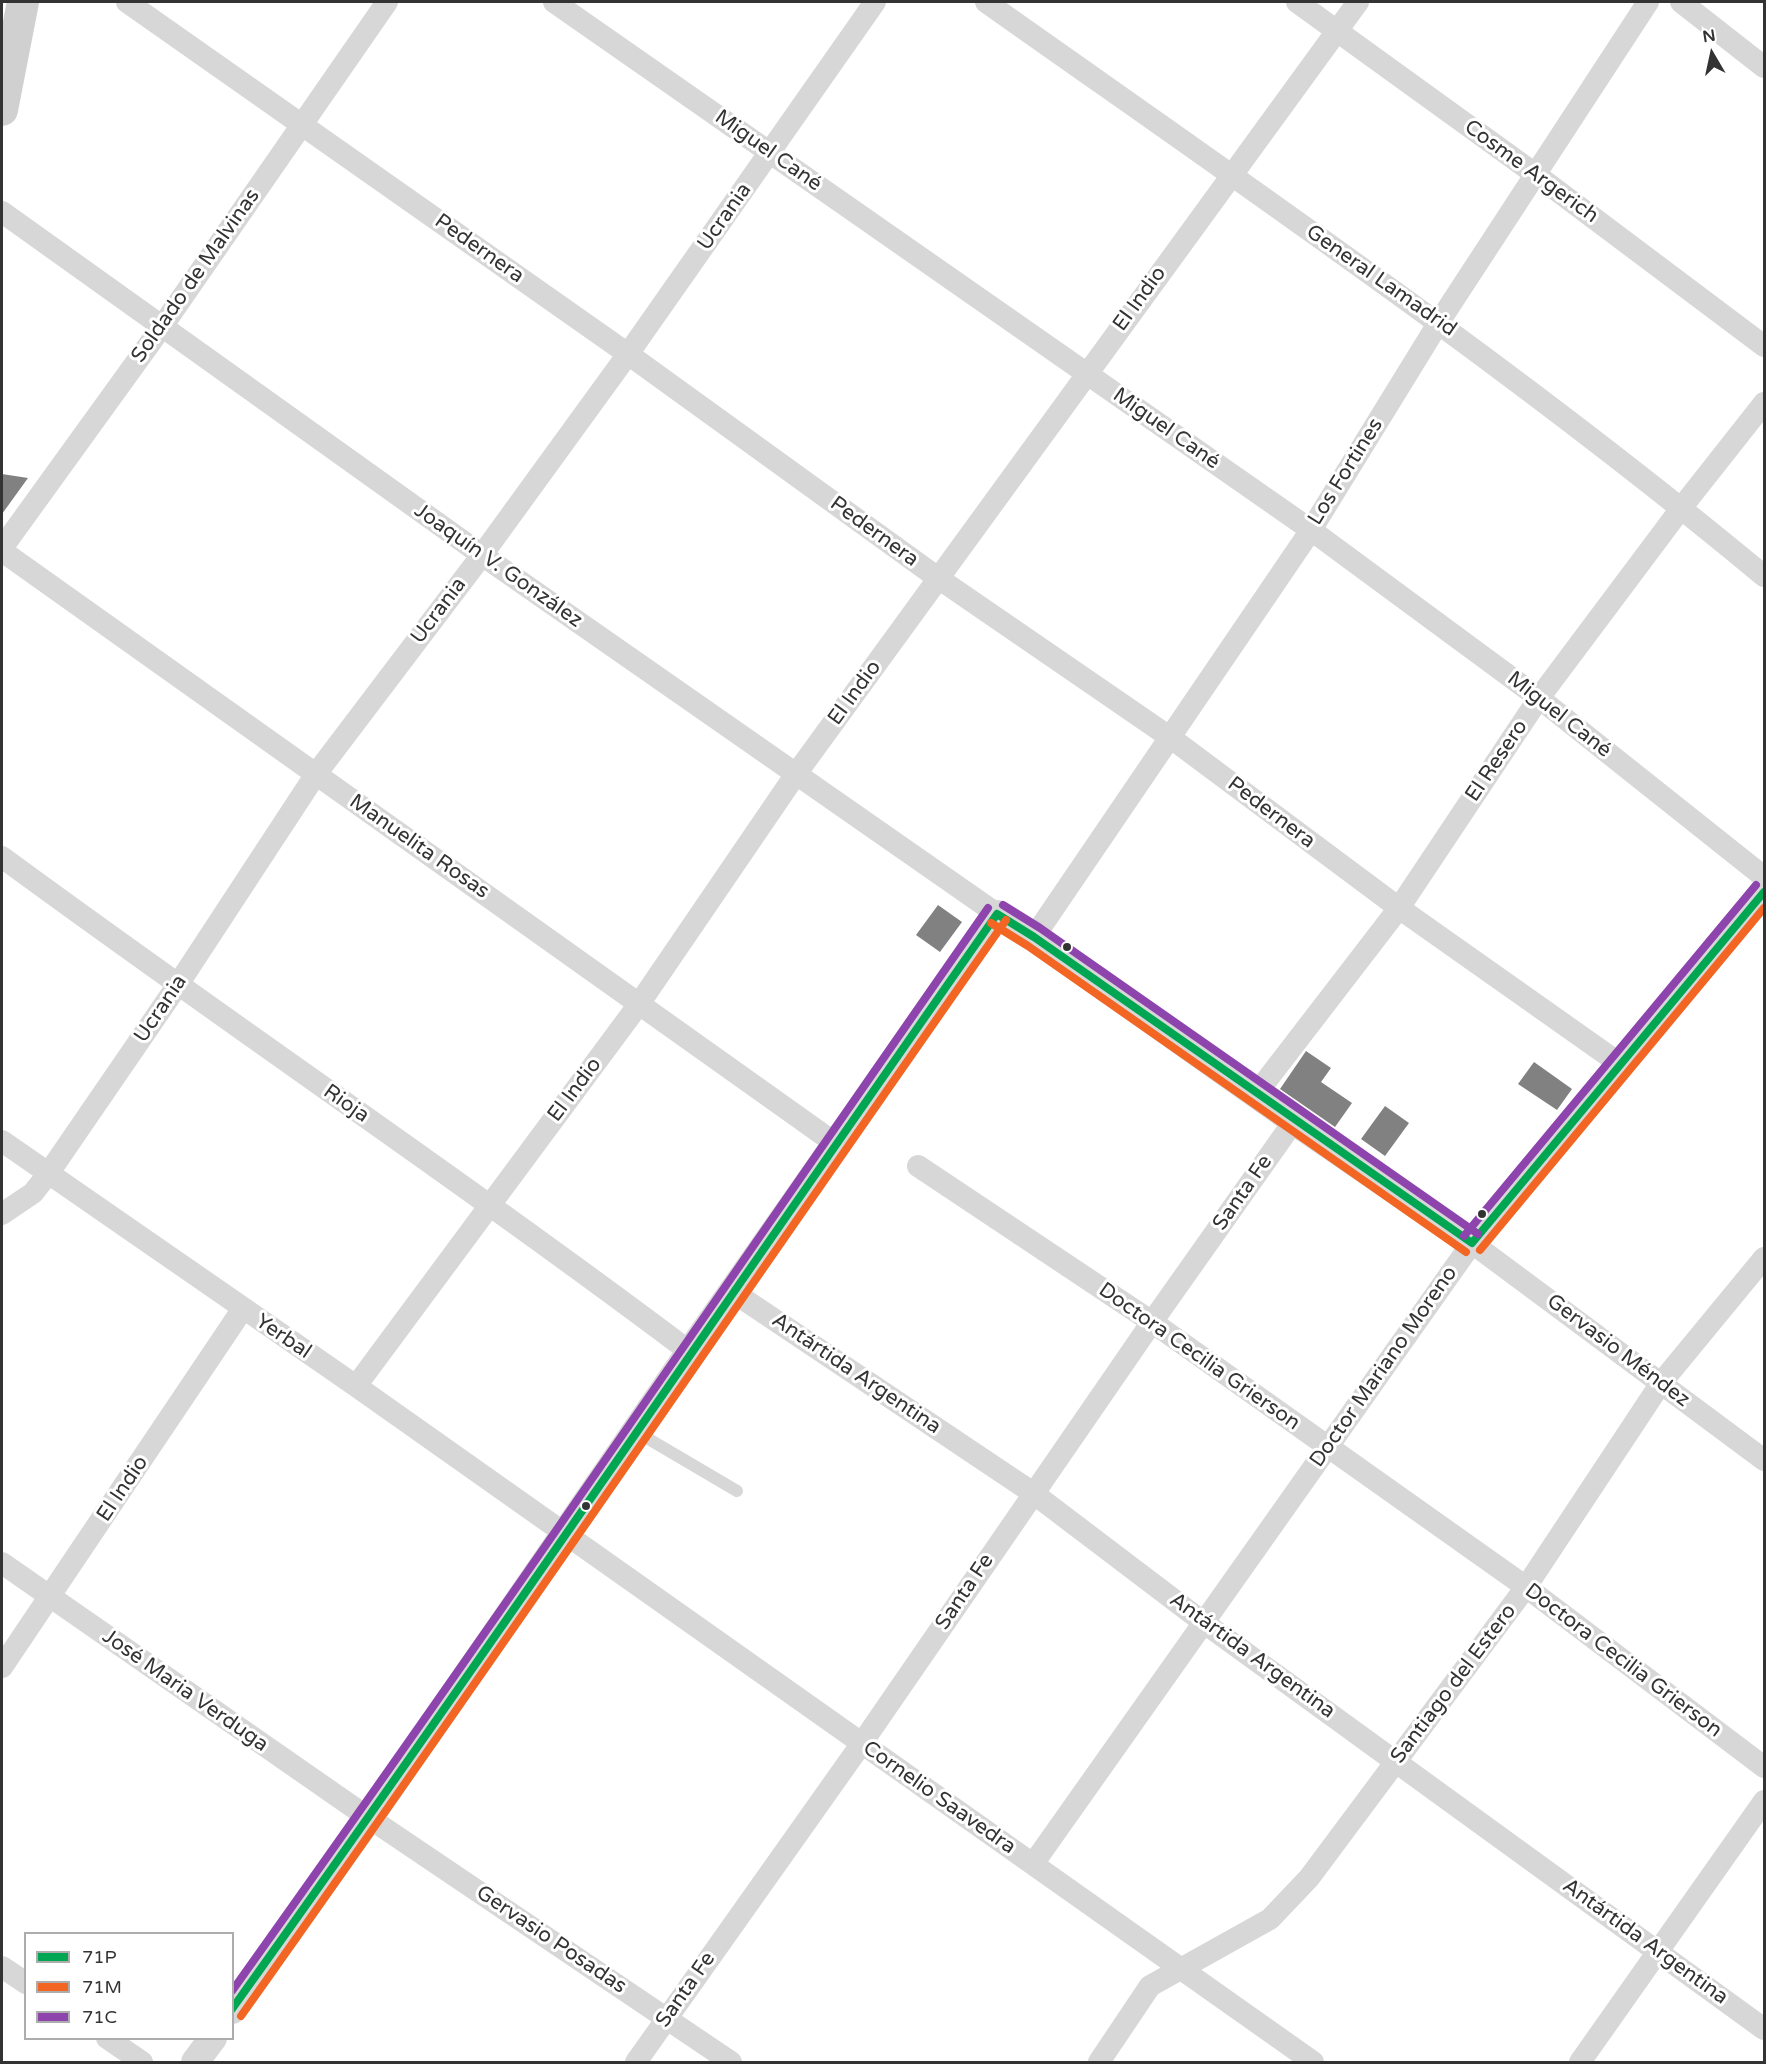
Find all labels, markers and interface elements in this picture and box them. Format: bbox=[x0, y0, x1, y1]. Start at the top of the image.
north arrow bbox=[1682, 24, 1742, 84]
text: N bbox=[1701, 25, 1717, 47]
street label: Miguel Cané bbox=[710, 105, 826, 197]
street label: Cosme Argerich bbox=[1459, 115, 1603, 229]
street label: Ucrania bbox=[693, 178, 757, 256]
street label: Soldado de Malvinas bbox=[126, 184, 266, 368]
street label: Pedernera bbox=[429, 209, 529, 289]
street label: General Lamadrid bbox=[1301, 220, 1461, 342]
street label: El Indio bbox=[1108, 262, 1172, 336]
street label: Miguel Cané bbox=[1108, 383, 1224, 475]
street label: Los Fortines bbox=[1303, 414, 1389, 530]
street label: Pedernera bbox=[825, 491, 923, 573]
street label: Joaquín V. González bbox=[409, 499, 587, 633]
street label: Ucrania bbox=[406, 573, 472, 649]
street label: El Indio bbox=[823, 656, 887, 730]
street label: Miguel Cané bbox=[1502, 667, 1616, 763]
street label: El Resero bbox=[1460, 715, 1534, 807]
street label: Pedernera bbox=[1222, 772, 1320, 854]
street label: Manuelita Rosas bbox=[344, 789, 494, 905]
unlabelled marker bbox=[1061, 941, 1073, 953]
street label: Ucrania bbox=[129, 970, 193, 1048]
street label: El Indio bbox=[543, 1053, 607, 1127]
street label: Rioja bbox=[318, 1079, 374, 1129]
street label: Santa Fe bbox=[1208, 1150, 1278, 1236]
unlabelled marker bbox=[1476, 1208, 1488, 1220]
street label: Doctor Mariano Moreno bbox=[1305, 1262, 1463, 1472]
street label: Doctora Cecilia Grierson bbox=[1093, 1278, 1305, 1436]
street label: Gervasio Méndez bbox=[1542, 1289, 1694, 1413]
street label: Antártida Argentina bbox=[767, 1308, 945, 1440]
street label: Yerbal bbox=[250, 1309, 316, 1365]
street label: El Indio bbox=[92, 1451, 154, 1527]
unlabelled marker bbox=[580, 1500, 592, 1512]
street label: Santa Fe bbox=[930, 1549, 1000, 1635]
street label: Doctora Cecilia Grierson bbox=[1519, 1579, 1727, 1743]
street label: Antártida Argentina bbox=[1164, 1587, 1340, 1725]
street label: Santiago del Estero bbox=[1386, 1599, 1522, 1769]
street label: José Maria Verduga bbox=[97, 1624, 273, 1758]
street label: Cornelio Saavedra bbox=[858, 1736, 1020, 1860]
street label: Antártida Argentina bbox=[1557, 1873, 1733, 2011]
street label: Gervasio Posadas bbox=[471, 1880, 631, 2000]
legend bbox=[24, 1932, 234, 2040]
text: 71P bbox=[82, 1946, 117, 1968]
street label: Santa Fe bbox=[651, 1947, 721, 2033]
text: 71M bbox=[82, 1976, 122, 1998]
text: 71C bbox=[82, 2006, 117, 2028]

